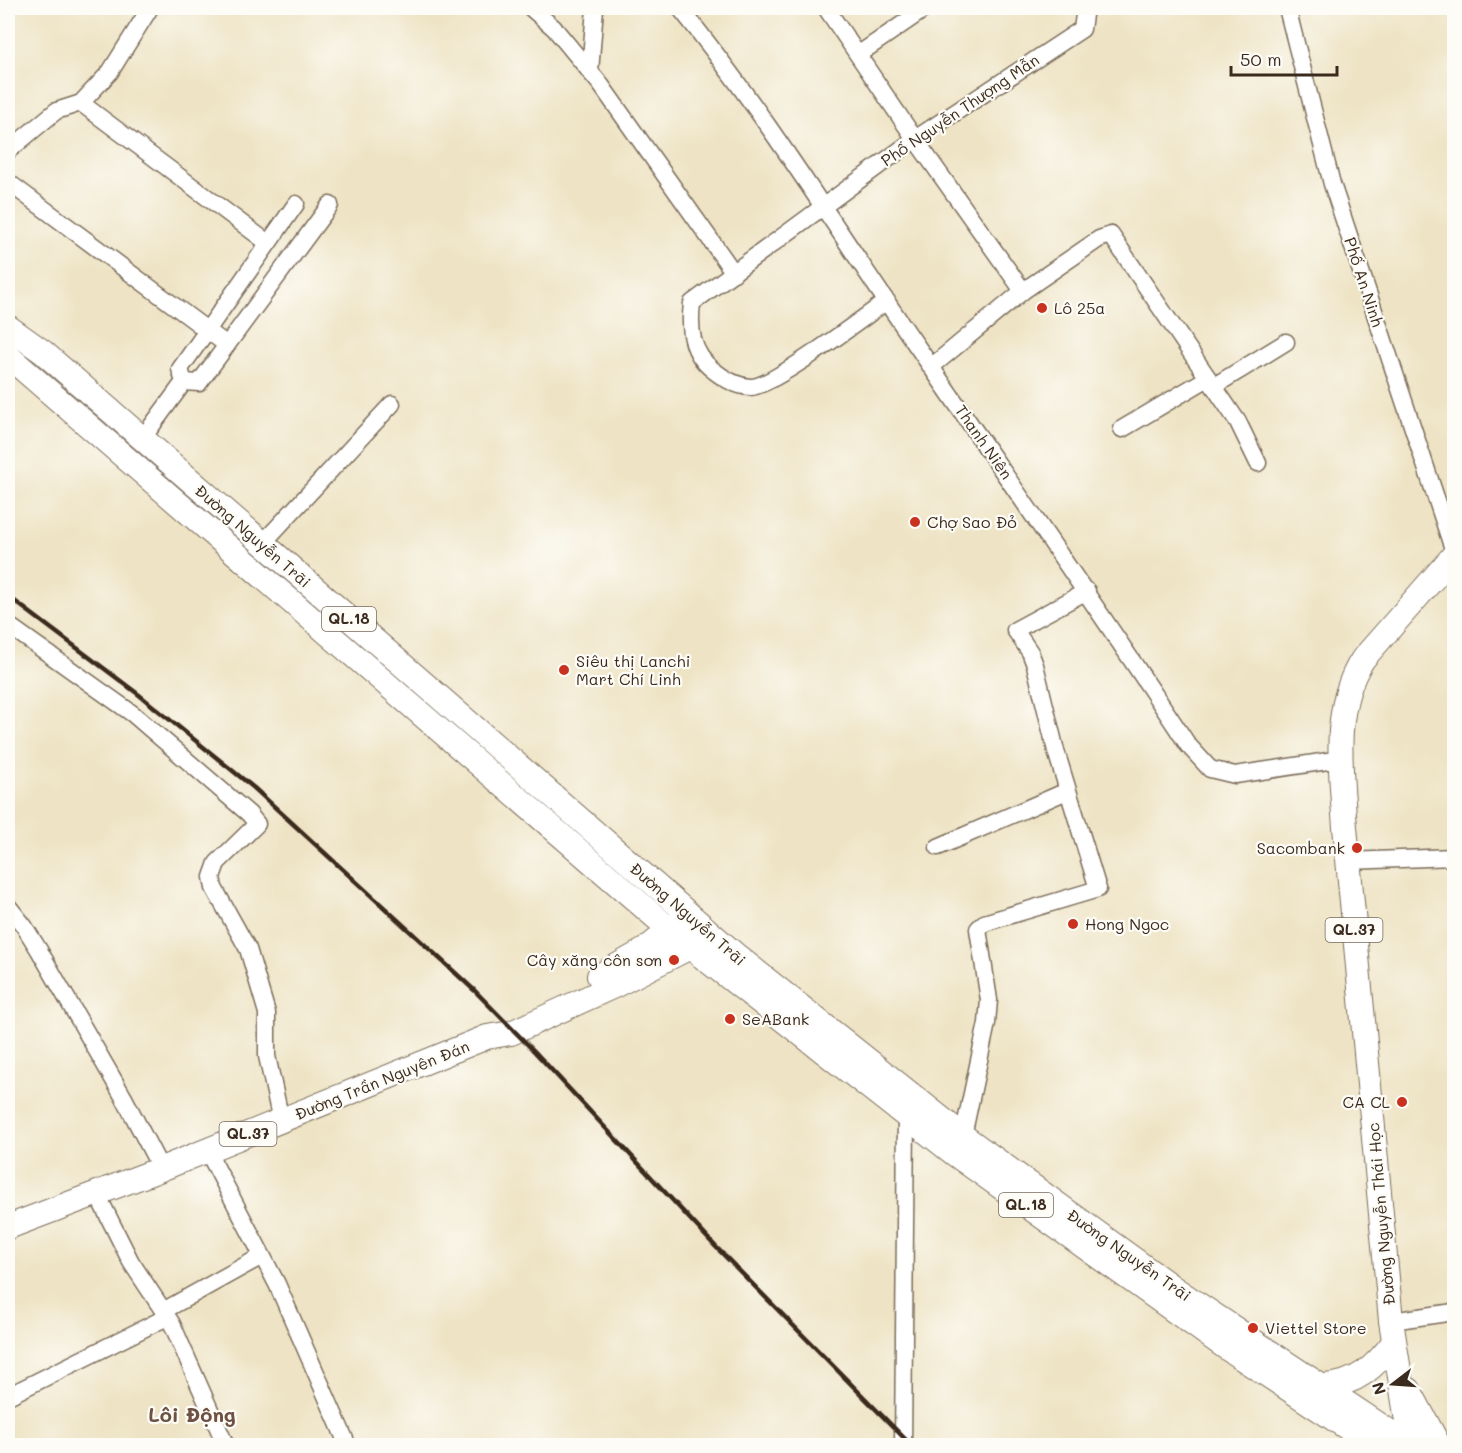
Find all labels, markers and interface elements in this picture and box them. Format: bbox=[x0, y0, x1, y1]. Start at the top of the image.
scale bar bbox=[1231, 39, 1338, 77]
text: 50 m bbox=[1240, 47, 1282, 71]
street label: Phố Nguyễn Thượng Mẫn bbox=[877, 49, 1043, 170]
street label: Phố An Ninh bbox=[1340, 234, 1389, 329]
place label: Lô 25a bbox=[1054, 297, 1105, 318]
marker: Lô 25a bbox=[1035, 301, 1049, 315]
street label: Thanh Niên bbox=[951, 400, 1018, 483]
street label: Đường Nguyễn Trãi bbox=[191, 479, 316, 592]
place label: Chợ Sao Đỏ bbox=[927, 511, 1017, 532]
marker: Chợ Sao Đỏ bbox=[908, 515, 922, 529]
road number: QL.18 bbox=[322, 607, 376, 631]
place label: Siêu thị Lanchi Mart Chí Linh bbox=[576, 650, 690, 689]
marker: Siêu thị Lanchi Mart Chí Linh bbox=[557, 663, 571, 677]
place label: Sacombank bbox=[1257, 837, 1345, 858]
marker: Sacombank bbox=[1350, 841, 1364, 855]
street label: Đường Nguyễn Trãi bbox=[626, 857, 751, 970]
place label: Hong Ngoc bbox=[1085, 913, 1169, 934]
marker: Hong Ngoc bbox=[1066, 917, 1080, 931]
road number: QL.37 bbox=[1326, 918, 1382, 942]
place label: Cây xăng côn sơn bbox=[527, 949, 662, 970]
marker: Cây xăng côn sơn bbox=[667, 953, 681, 967]
place label: SeABank bbox=[742, 1008, 809, 1029]
marker: SeABank bbox=[723, 1012, 737, 1026]
street label: Đường Trần Nguyên Đán bbox=[291, 1035, 472, 1124]
place label: CA CL bbox=[1343, 1091, 1391, 1112]
marker: CA CL bbox=[1395, 1095, 1409, 1109]
road number: QL.37 bbox=[220, 1122, 276, 1146]
street label: Đường Nguyễn Thái Học bbox=[1362, 1122, 1399, 1306]
road number: QL.18 bbox=[999, 1193, 1053, 1217]
street label: Đường Nguyễn Trãi bbox=[1063, 1204, 1195, 1305]
place label: Viettel Store bbox=[1265, 1317, 1367, 1338]
marker: Viettel Store bbox=[1246, 1321, 1260, 1335]
north arrow bbox=[1363, 1354, 1423, 1414]
text: N bbox=[1366, 1380, 1390, 1397]
district label: Lôi Động bbox=[148, 1401, 236, 1427]

